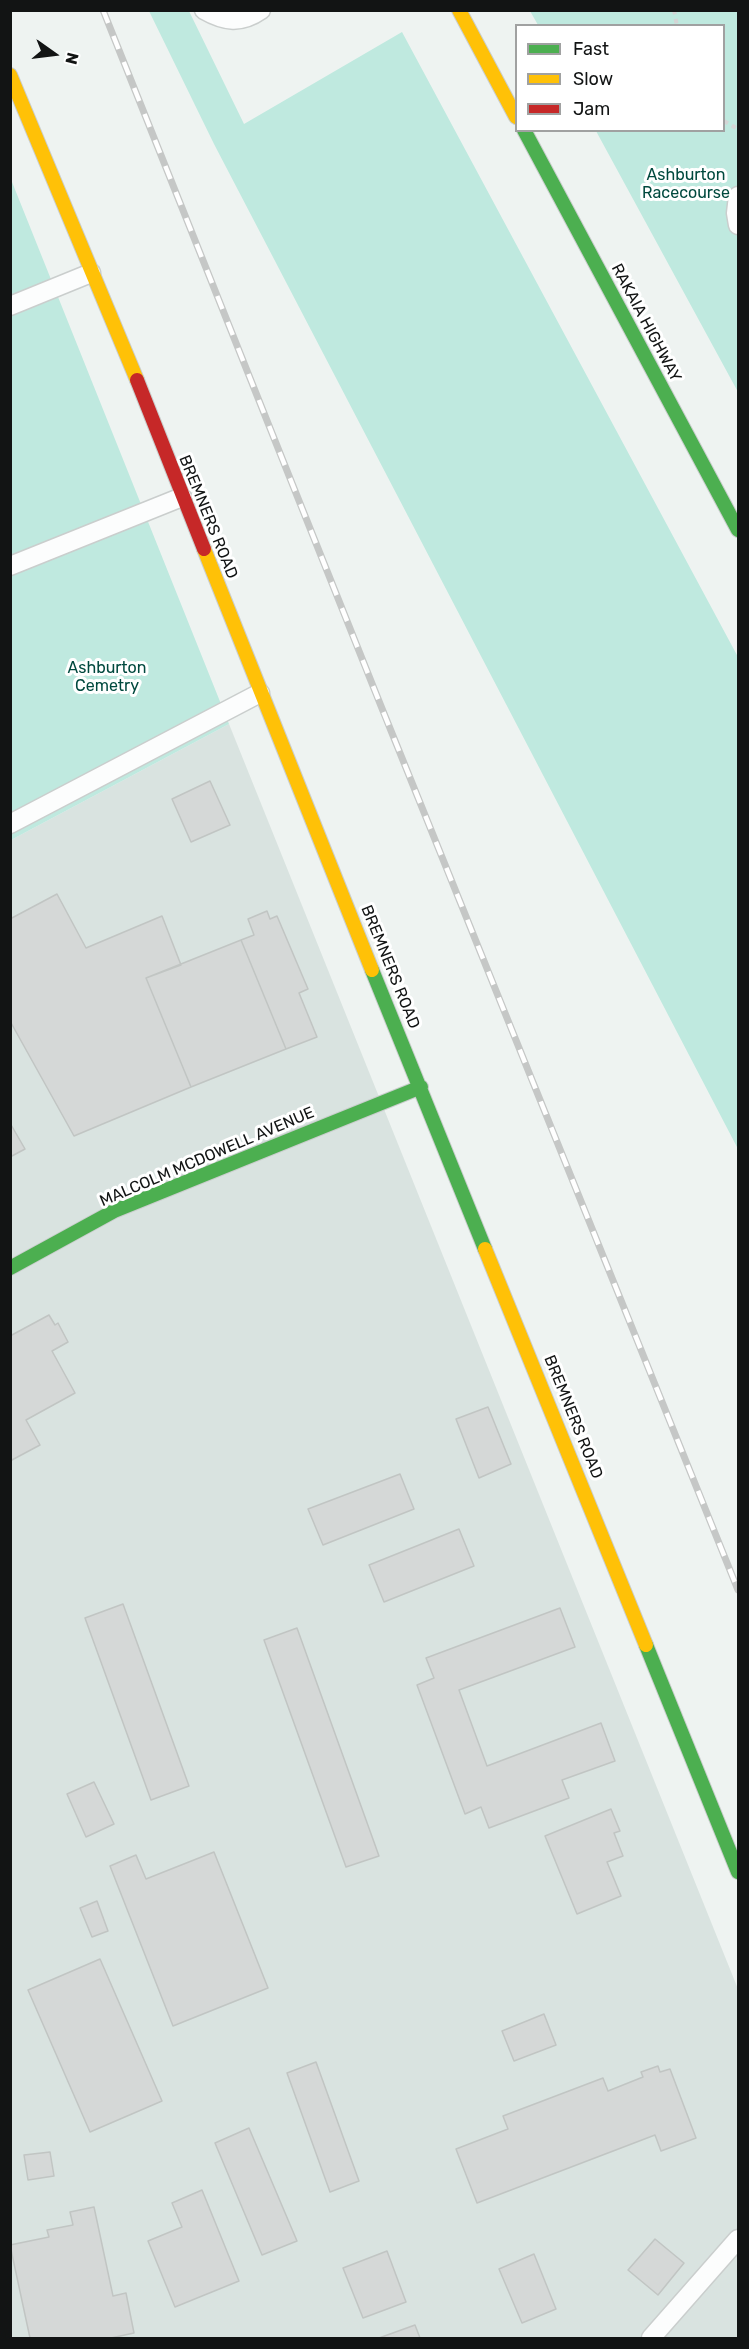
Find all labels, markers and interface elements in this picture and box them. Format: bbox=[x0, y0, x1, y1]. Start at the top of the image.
north arrow bbox=[24, 24, 84, 84]
legend bbox=[515, 24, 725, 132]
text: Fast bbox=[573, 38, 609, 60]
text: N bbox=[61, 51, 83, 66]
text: Slow bbox=[573, 68, 613, 90]
text: Jam bbox=[573, 98, 610, 120]
park label: Ashburton Racecourse bbox=[642, 165, 730, 203]
street label: RAKAIA HIGHWAY bbox=[607, 261, 685, 385]
street label: BREMNERS ROAD bbox=[174, 452, 242, 582]
park label: Ashburton Cemetry bbox=[68, 658, 146, 696]
street label: BREMNERS ROAD bbox=[356, 902, 424, 1032]
street label: MALCOLM MCDOWELL AVENUE bbox=[97, 1103, 317, 1211]
street label: BREMNERS ROAD bbox=[539, 1352, 607, 1482]

